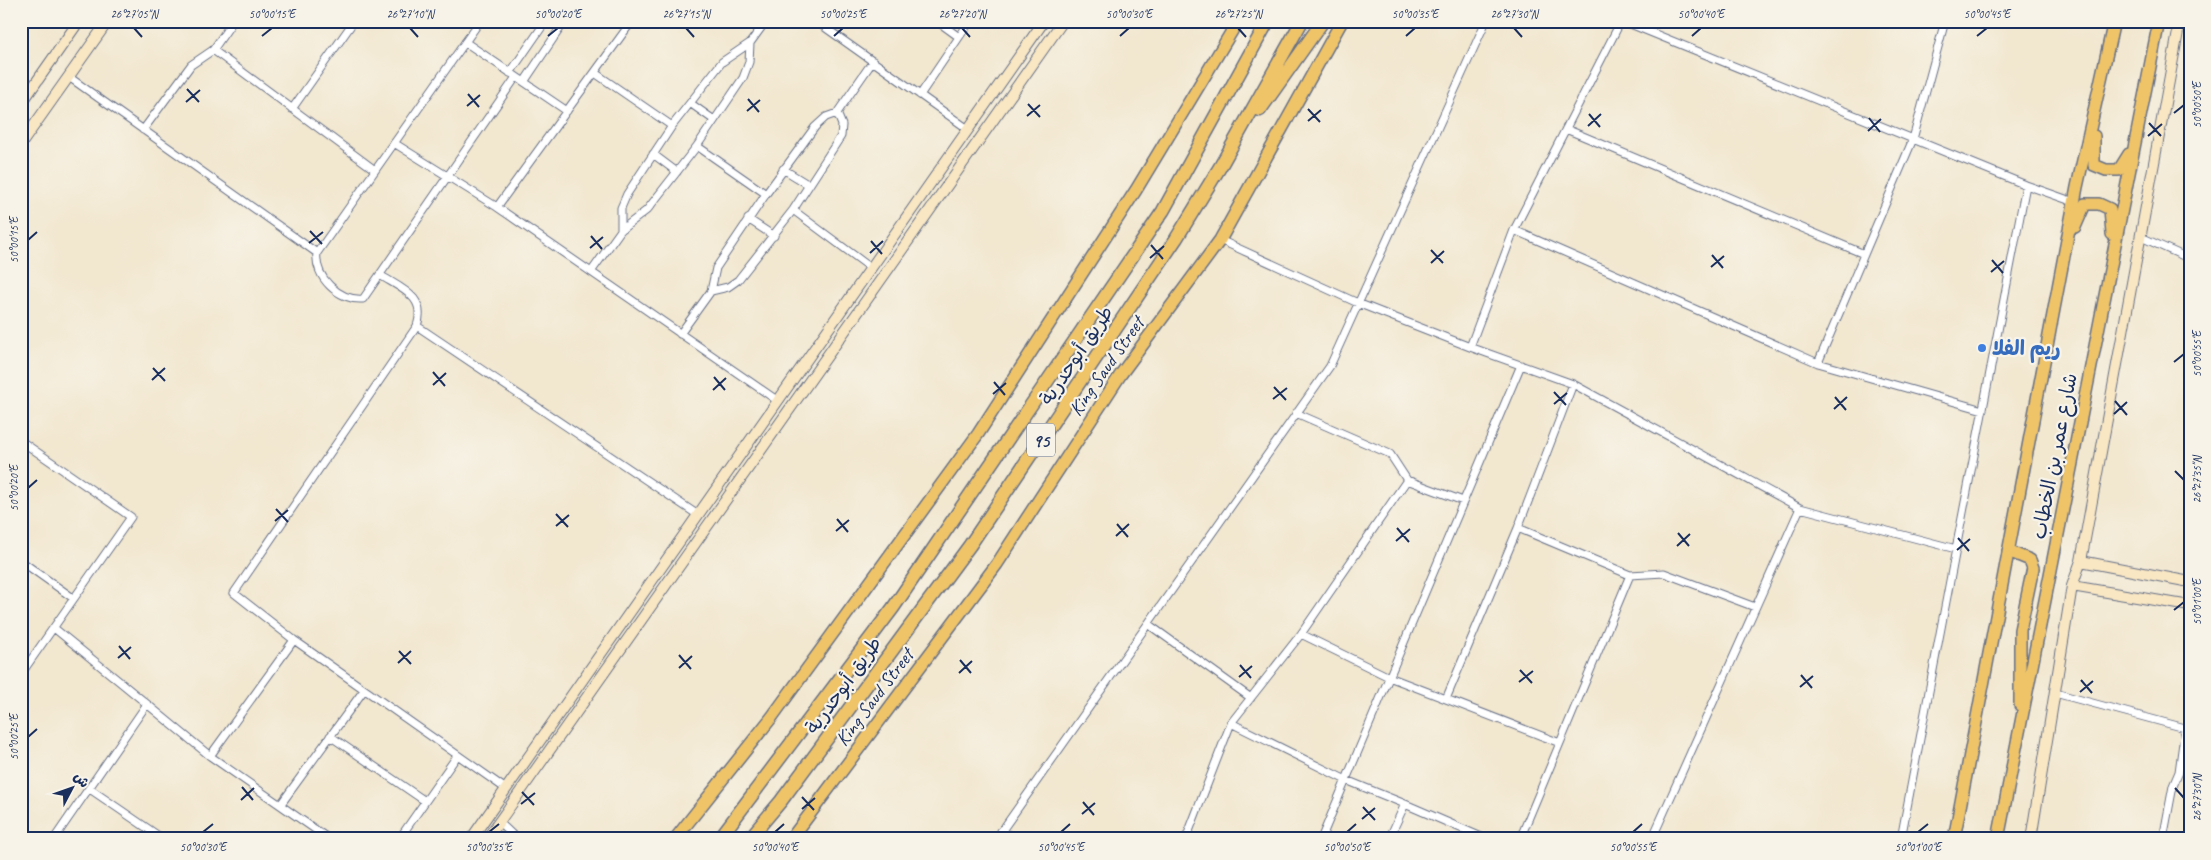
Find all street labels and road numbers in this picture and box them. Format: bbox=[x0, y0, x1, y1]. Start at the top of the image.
street label: طريق أبوحدرية bbox=[1034, 301, 1120, 410]
street label: King Saud Street bbox=[1063, 309, 1152, 421]
street label: شارع عمر بن الخطاب bbox=[2026, 371, 2084, 541]
road number: 95 bbox=[1027, 424, 1055, 456]
street label: طريق أبوحدرية bbox=[800, 632, 888, 740]
street label: King Saud Street bbox=[830, 641, 921, 751]

